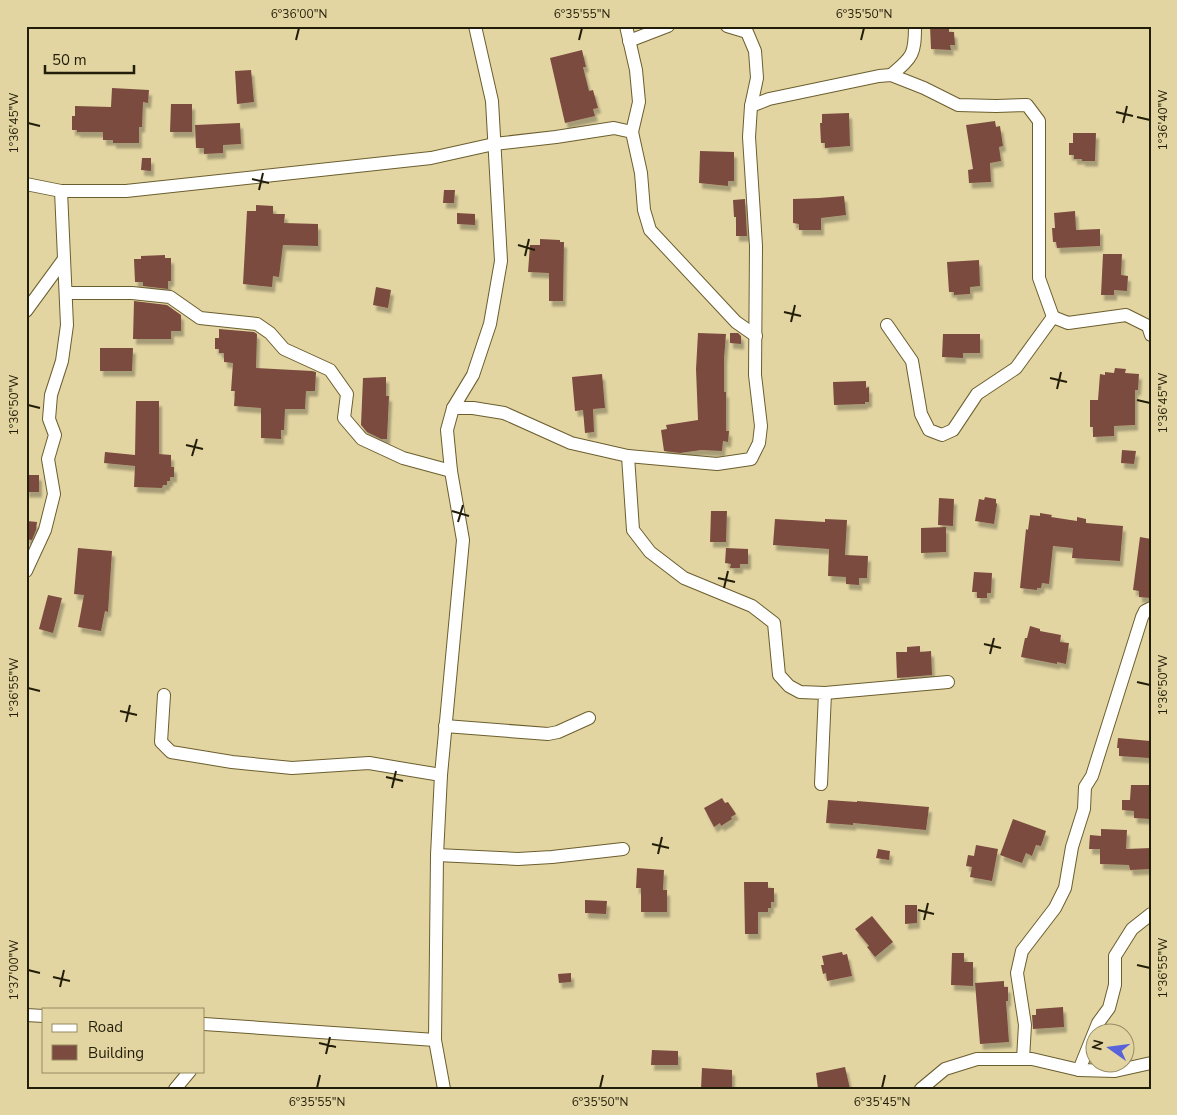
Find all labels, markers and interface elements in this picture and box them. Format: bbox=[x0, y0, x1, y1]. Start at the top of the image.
text: 6°36'00"N bbox=[271, 6, 327, 22]
text: 6°35'55"N bbox=[554, 6, 610, 22]
text: 6°35'50"N bbox=[836, 6, 892, 22]
scale bar bbox=[45, 42, 134, 74]
text: 50 m bbox=[52, 50, 87, 70]
text: 1°36'40"W bbox=[1155, 89, 1171, 151]
text: 1°36'45"W bbox=[6, 92, 22, 154]
text: 1°36'45"W bbox=[1155, 372, 1171, 434]
text: 1°36'50"W bbox=[6, 374, 22, 436]
text: 1°36'50"W bbox=[1155, 654, 1171, 716]
text: 1°36'55"W bbox=[6, 657, 22, 719]
text: 1°36'55"W bbox=[1155, 937, 1171, 999]
text: 1°37'00"W bbox=[6, 939, 22, 1001]
legend bbox=[42, 1008, 205, 1072]
text: Road bbox=[88, 1017, 123, 1037]
north arrow bbox=[1084, 1022, 1134, 1072]
text: N bbox=[1087, 1038, 1108, 1052]
text: Building bbox=[88, 1043, 144, 1063]
text: 6°35'55"N bbox=[289, 1094, 345, 1110]
text: 6°35'50"N bbox=[572, 1094, 628, 1110]
text: 6°35'45"N bbox=[854, 1094, 910, 1110]

